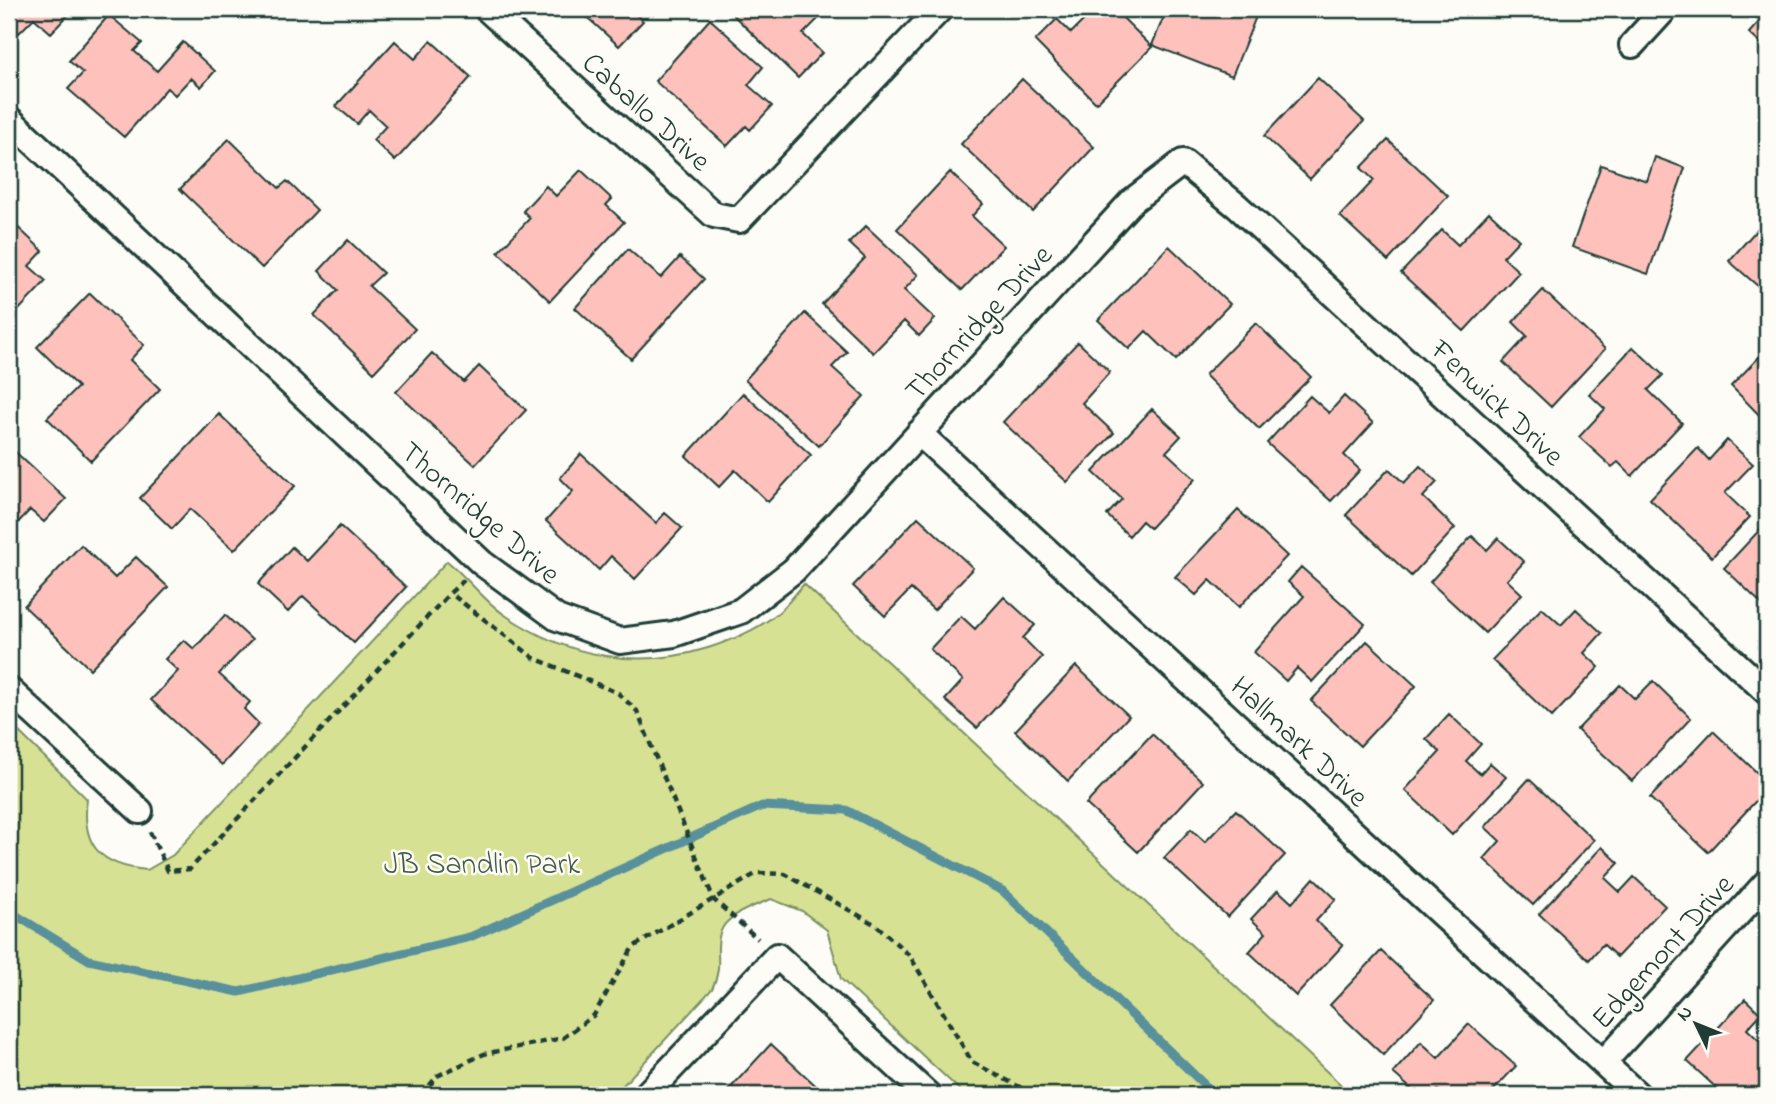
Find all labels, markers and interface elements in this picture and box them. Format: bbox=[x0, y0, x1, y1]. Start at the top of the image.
street label: Caballo Drive bbox=[571, 43, 720, 184]
street label: Thornridge Drive bbox=[896, 236, 1065, 412]
street label: Fenwick Drive bbox=[1418, 330, 1573, 478]
street label: Thornridge Drive bbox=[389, 432, 569, 597]
street label: Hallmark Drive bbox=[1219, 667, 1378, 820]
park label: JB Sandlin Park bbox=[384, 844, 581, 888]
street label: Edgemont Drive bbox=[1582, 865, 1746, 1041]
north arrow bbox=[1660, 988, 1730, 1058]
text: N bbox=[1671, 1000, 1700, 1028]

